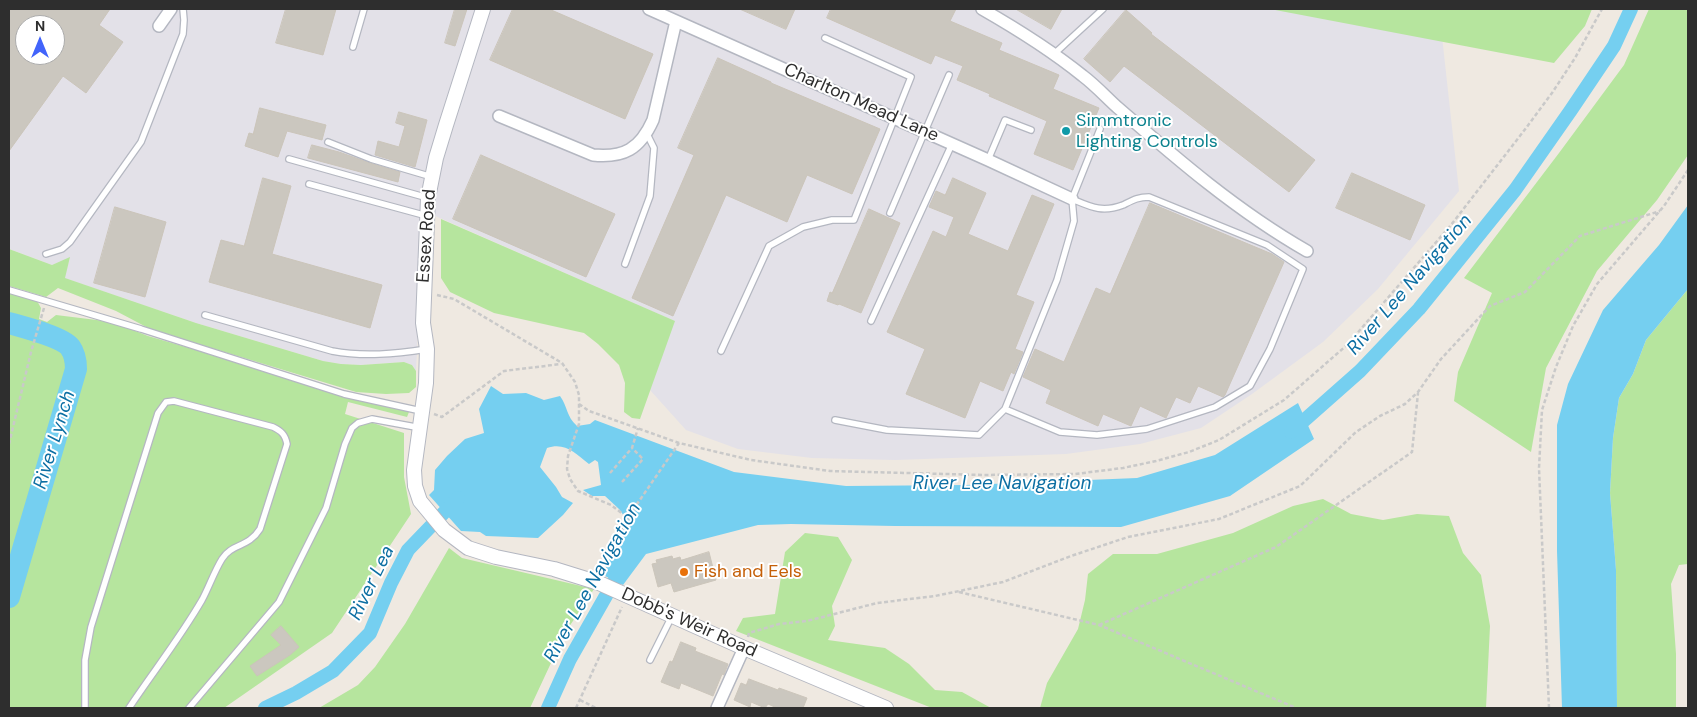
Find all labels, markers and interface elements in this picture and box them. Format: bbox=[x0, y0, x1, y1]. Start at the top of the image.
north arrow bbox=[15, 15, 65, 65]
text: N bbox=[35, 17, 45, 35]
street label: Charlton Mead Lane bbox=[780, 59, 942, 147]
place label: Simmtronic Lighting Controls bbox=[1076, 110, 1218, 152]
marker: Simmtronic Lighting Controls bbox=[1060, 125, 1072, 137]
street label: Essex Road bbox=[413, 189, 441, 283]
water label: River Lee Navigation bbox=[1343, 210, 1477, 360]
water label: River Lynch bbox=[29, 388, 81, 492]
water label: River Lee Navigation bbox=[913, 473, 1091, 495]
water label: River Lee Navigation bbox=[540, 499, 646, 667]
water label: River Lea bbox=[344, 542, 400, 624]
place label: Fish and Eels bbox=[694, 561, 802, 583]
marker: Fish and Eels bbox=[678, 566, 690, 578]
street label: Dobb's Weir Road bbox=[618, 583, 760, 663]

